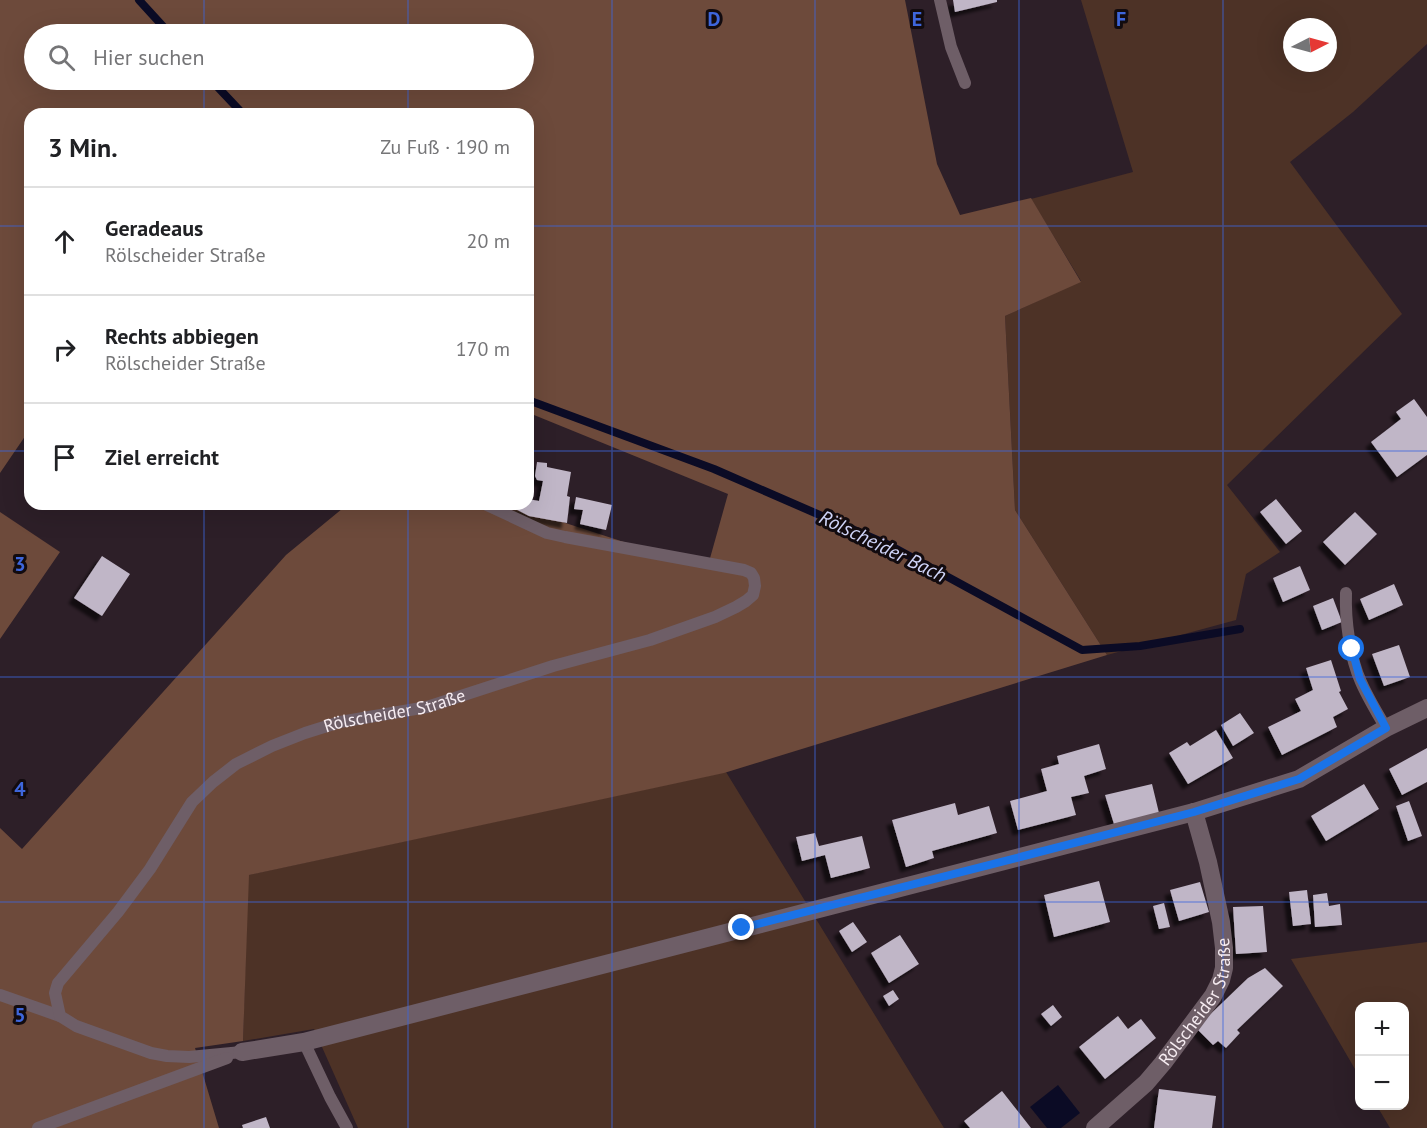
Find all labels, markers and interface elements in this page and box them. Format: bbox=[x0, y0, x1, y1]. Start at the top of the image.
text: D bbox=[708, 6, 721, 32]
text: E bbox=[912, 6, 922, 32]
text: F bbox=[1116, 6, 1126, 32]
north arrow bbox=[1283, 18, 1337, 72]
search box bbox=[24, 24, 534, 90]
icon: search bbox=[45, 41, 78, 74]
text: Hier suchen bbox=[93, 43, 205, 71]
text: 3 Min. bbox=[48, 131, 118, 164]
text: Zu Fuß · 190 m bbox=[380, 134, 510, 160]
text: Geradeaus bbox=[105, 214, 203, 242]
icon: ahead bbox=[48, 225, 81, 258]
text: 20 m bbox=[467, 228, 510, 254]
text: Rölscheider Straße bbox=[105, 242, 266, 268]
text: Rechts abbiegen bbox=[105, 322, 259, 350]
icon: right bbox=[48, 333, 81, 366]
text: 170 m bbox=[456, 336, 510, 362]
text: Rölscheider Straße bbox=[105, 350, 266, 376]
icon: arrive bbox=[48, 441, 81, 474]
text: Ziel erreicht bbox=[105, 443, 219, 471]
water label: Rölscheider Bach bbox=[815, 504, 951, 588]
text: 3 bbox=[14, 551, 26, 577]
route start bbox=[1338, 635, 1364, 661]
street label: Rölscheider Straße bbox=[321, 683, 468, 737]
text: 4 bbox=[14, 776, 26, 802]
route end bbox=[728, 914, 754, 940]
street label: Rölscheider Straße bbox=[1153, 937, 1235, 1070]
text: 5 bbox=[14, 1002, 26, 1028]
map controls bbox=[1355, 1002, 1409, 1110]
button: + bbox=[1355, 1002, 1409, 1056]
button: − bbox=[1355, 1056, 1409, 1110]

